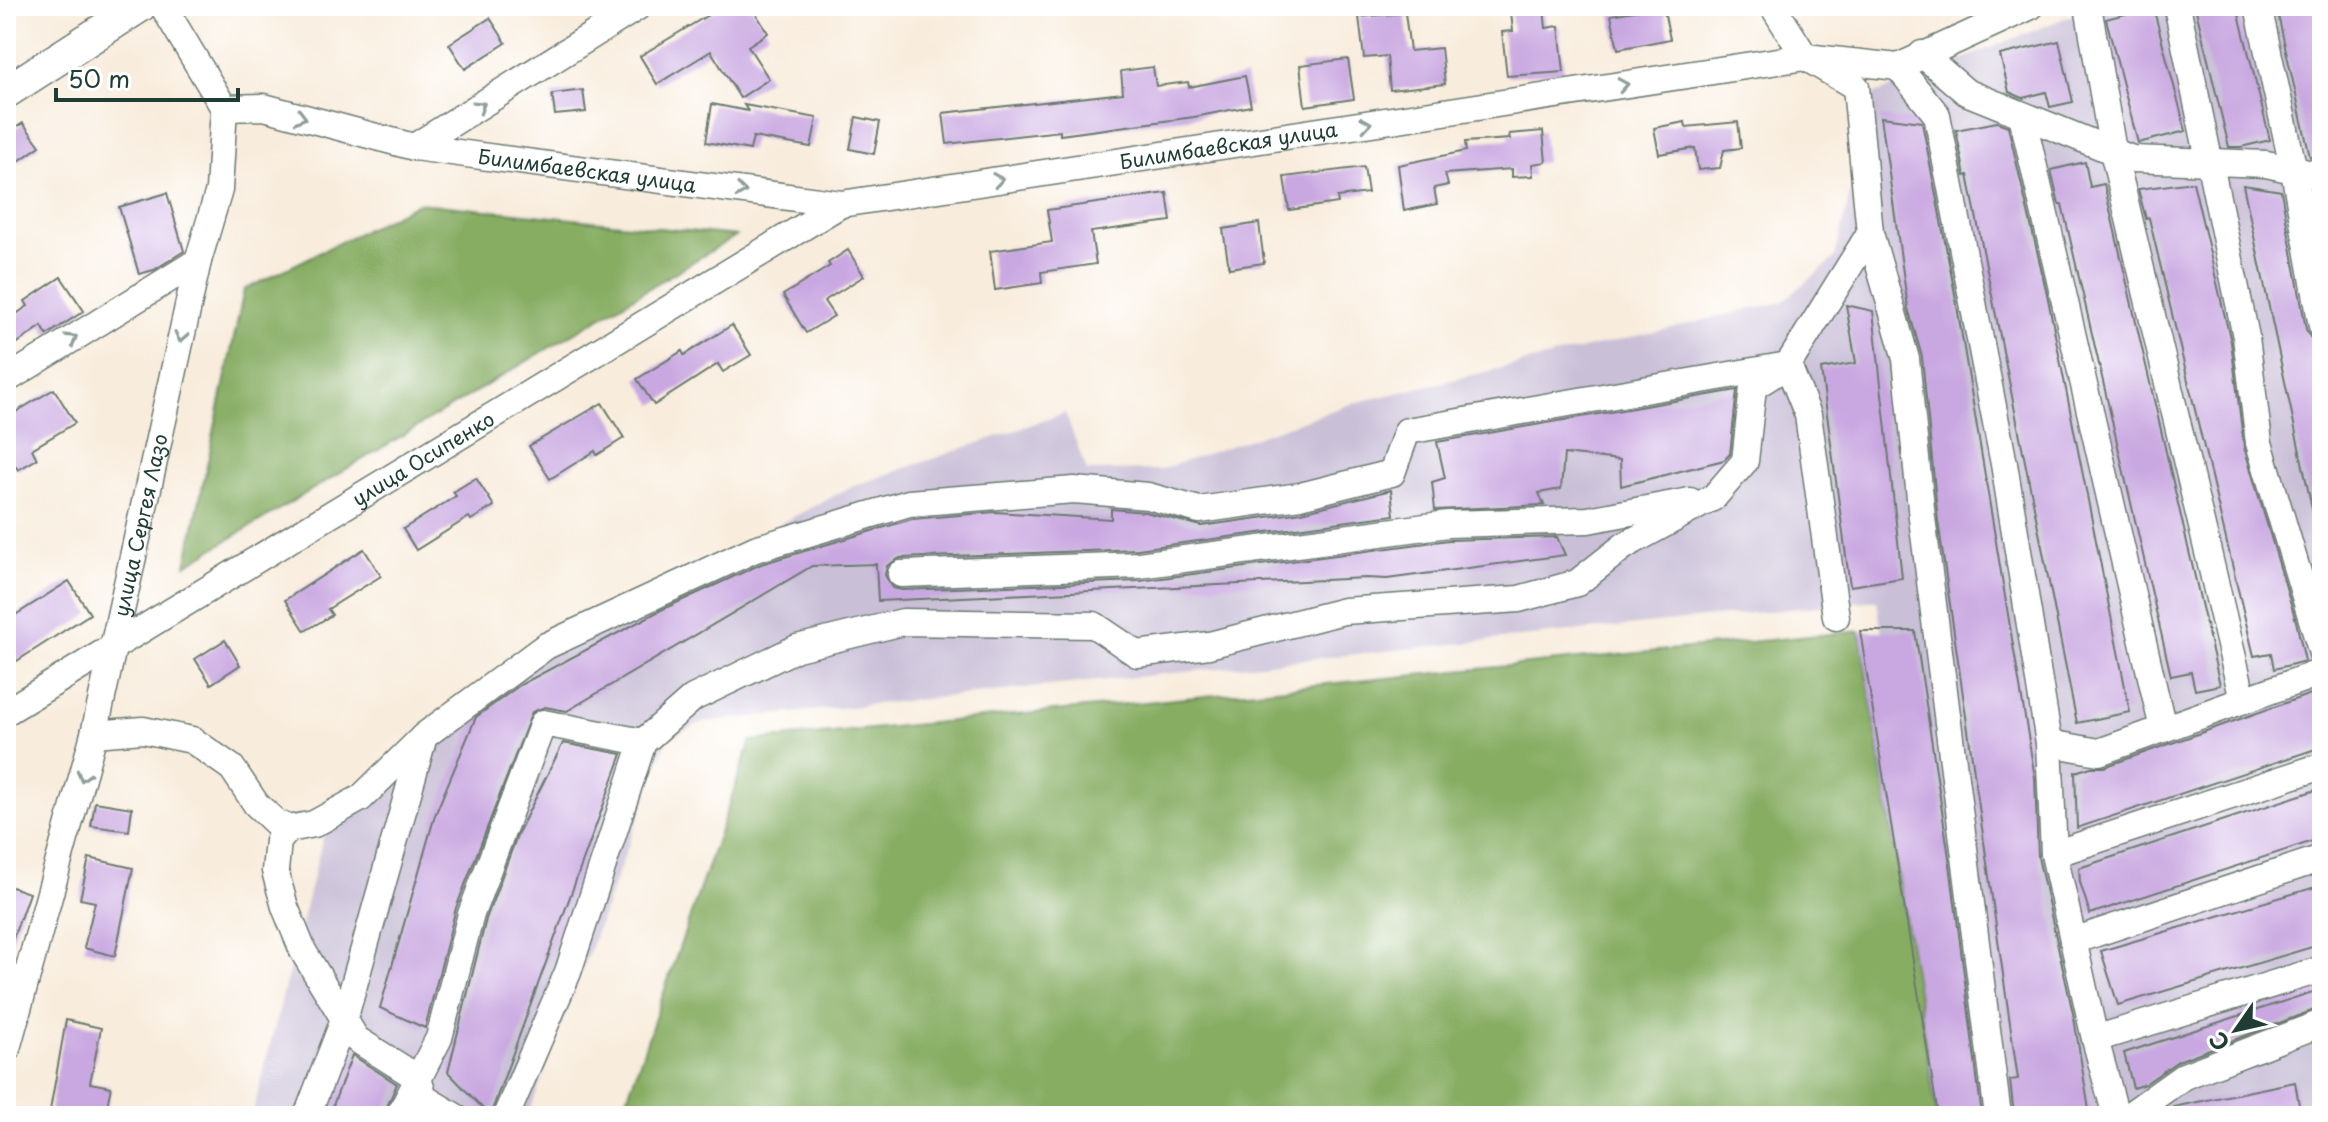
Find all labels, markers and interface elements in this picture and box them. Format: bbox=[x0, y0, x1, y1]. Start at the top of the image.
scale bar bbox=[56, 52, 238, 102]
text: 50 m bbox=[68, 60, 130, 96]
one-way arrow bbox=[1616, 77, 1630, 94]
one-way arrow bbox=[471, 100, 486, 115]
one-way arrow bbox=[293, 108, 307, 124]
street label: Билимбаевская улица bbox=[1118, 113, 1340, 176]
one-way arrow bbox=[1359, 116, 1373, 133]
street label: Билимбаевская улица bbox=[476, 141, 699, 200]
one-way arrow bbox=[991, 173, 1005, 190]
one-way arrow bbox=[734, 182, 748, 199]
one-way arrow bbox=[173, 330, 190, 344]
one-way arrow bbox=[63, 334, 78, 349]
street label: улица Осипенко bbox=[346, 403, 500, 513]
street label: улица Сергея Лазо bbox=[105, 431, 175, 619]
one-way arrow bbox=[76, 768, 92, 782]
north arrow bbox=[2196, 990, 2276, 1070]
text: С bbox=[2200, 1026, 2236, 1058]

